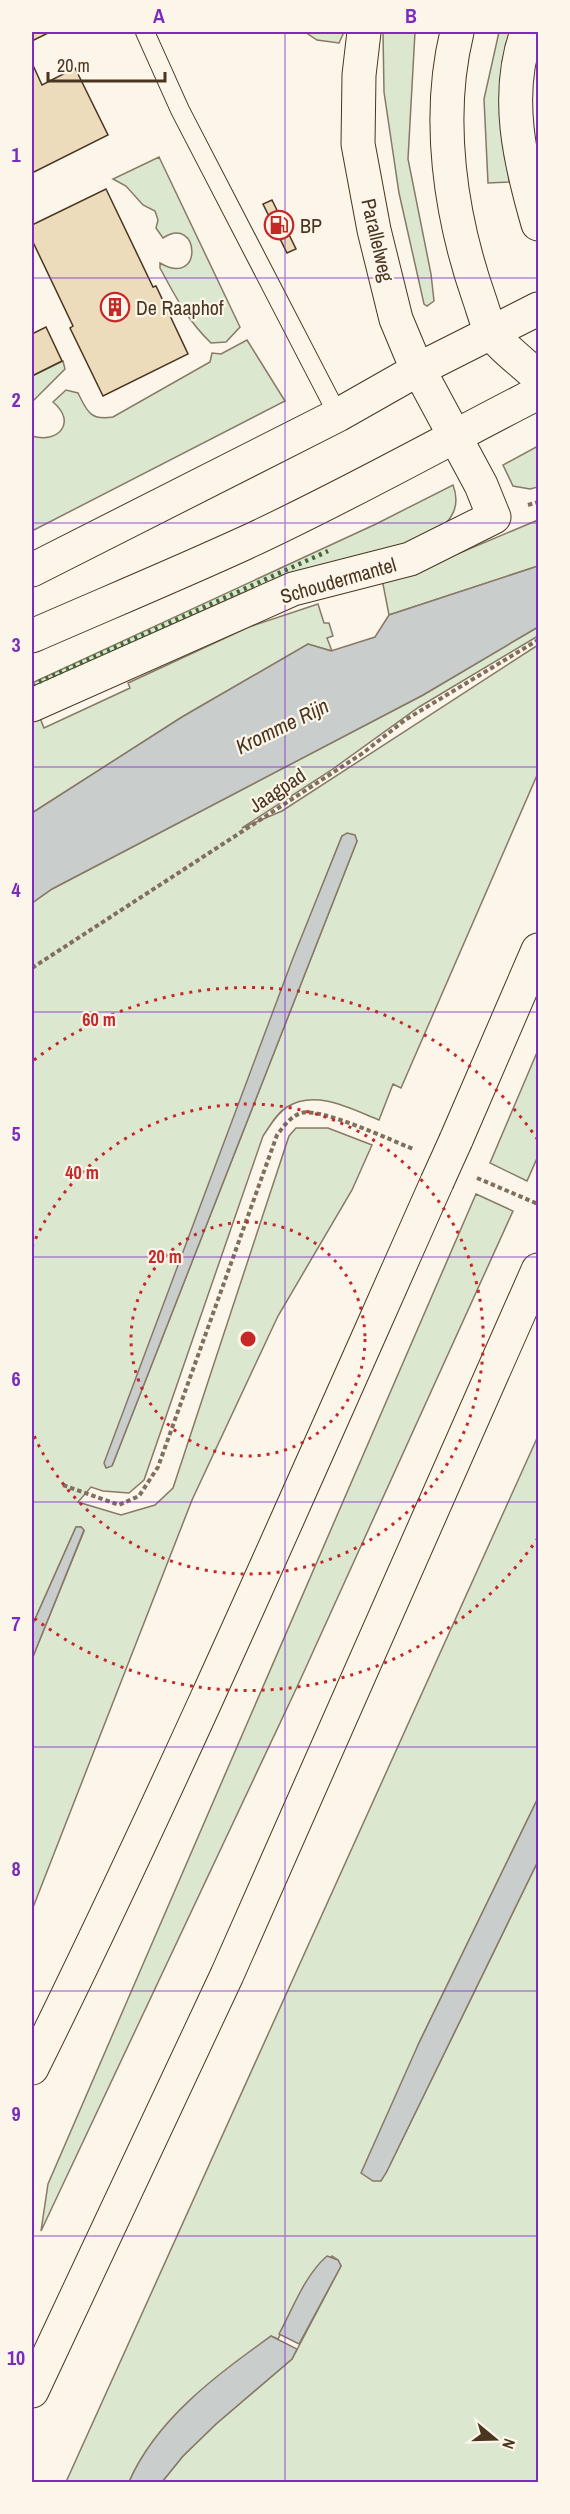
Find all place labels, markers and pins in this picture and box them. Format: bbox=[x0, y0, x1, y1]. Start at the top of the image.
fuel station icon: BP bbox=[263, 209, 295, 241]
place label: BP bbox=[300, 212, 322, 239]
building icon: De Raaphof bbox=[99, 291, 131, 323]
place label: De Raaphof bbox=[136, 294, 224, 321]
centre of rings bbox=[238, 1329, 258, 1349]

